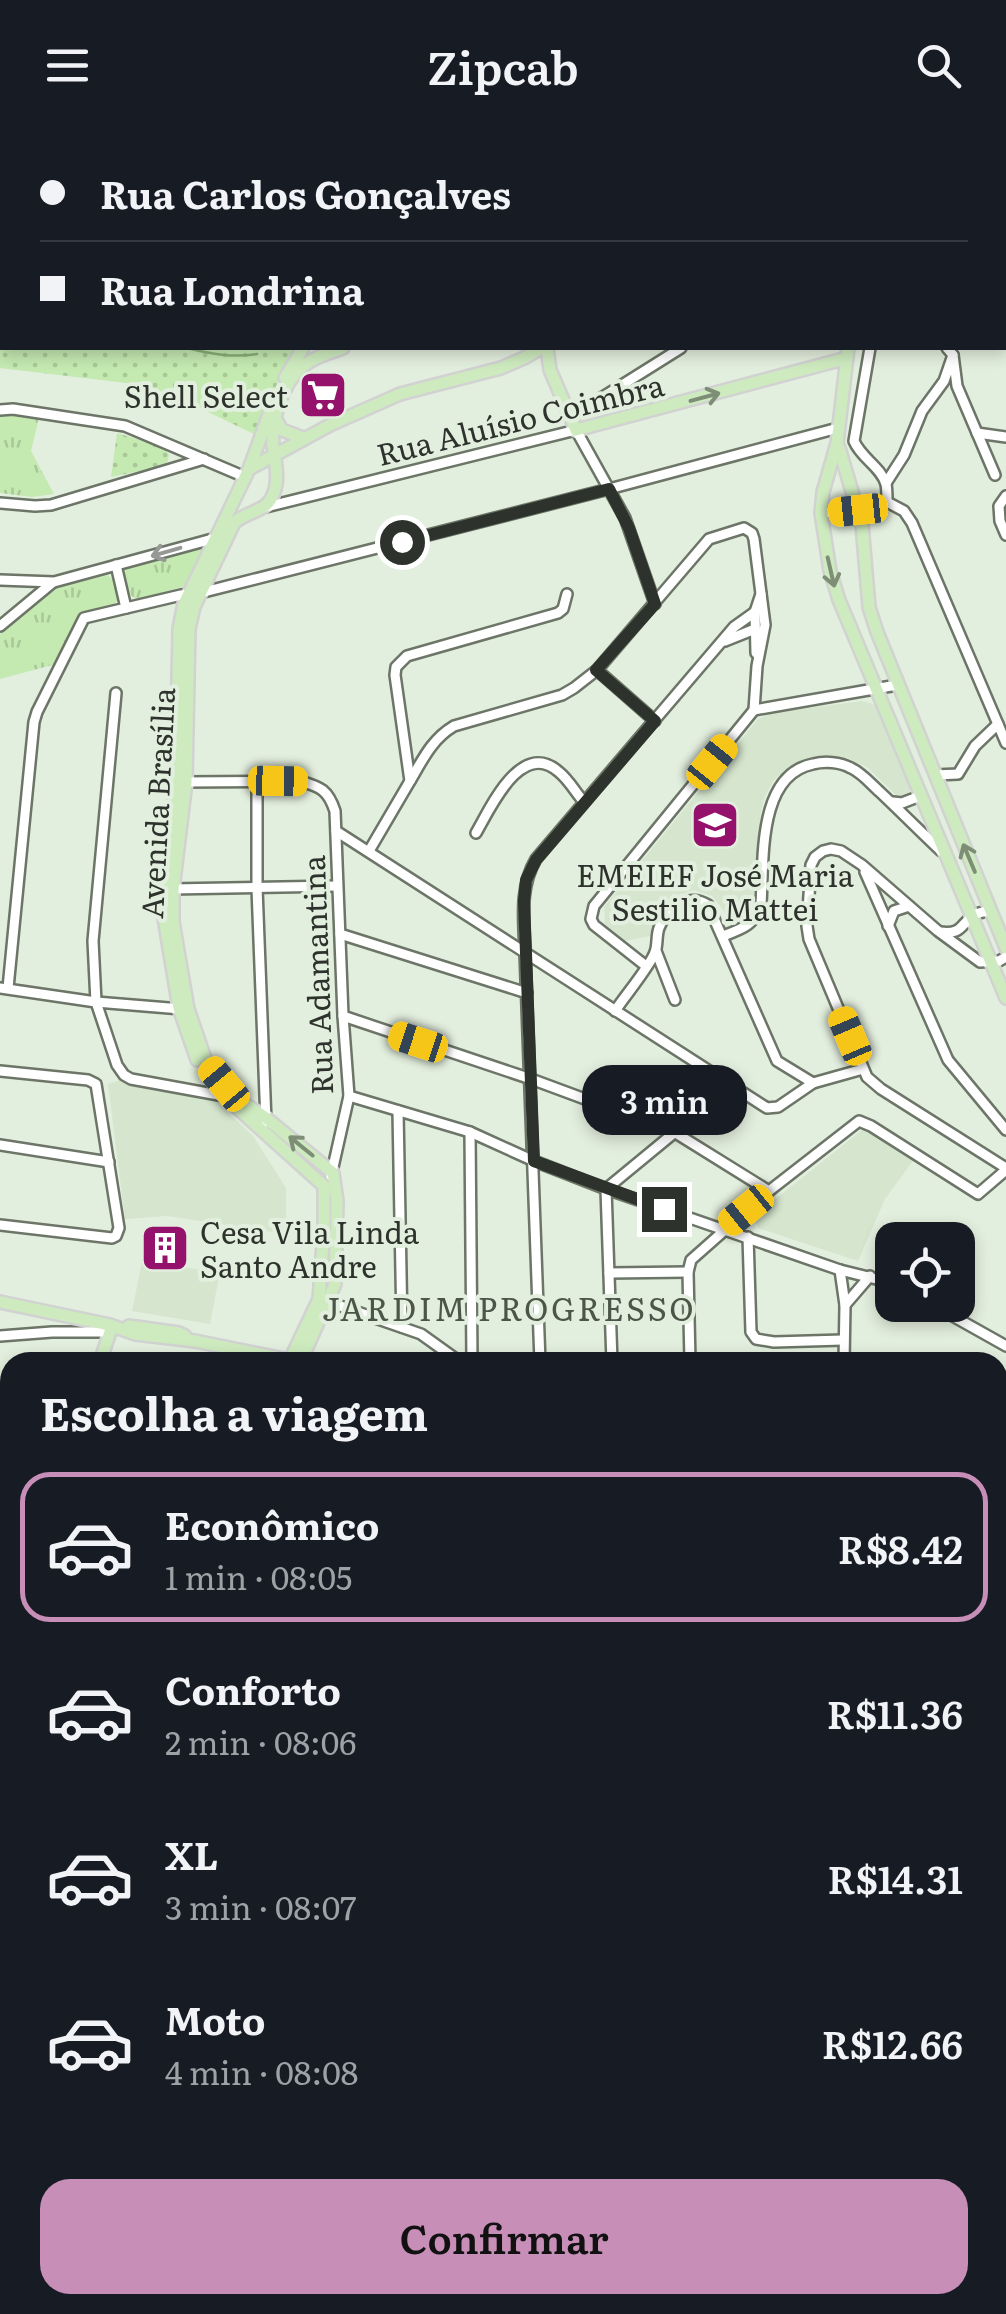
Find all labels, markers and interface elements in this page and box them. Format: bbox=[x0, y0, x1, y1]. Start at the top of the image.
text: Zipcab bbox=[427, 32, 579, 99]
icon: menu bbox=[40, 38, 95, 93]
icon: search bbox=[911, 38, 966, 93]
text: Rua Carlos Gonçalves bbox=[100, 164, 511, 221]
text: Rua Londrina bbox=[100, 260, 364, 317]
street label: Rua Aluísio Coimbra bbox=[372, 361, 669, 475]
supermarket icon: Shell Select bbox=[297, 369, 349, 421]
place label: Shell Select bbox=[124, 373, 288, 417]
one-way arrow bbox=[689, 386, 720, 405]
car bbox=[827, 492, 889, 528]
route start bbox=[380, 520, 425, 565]
one-way arrow bbox=[151, 543, 182, 562]
one-way arrow bbox=[823, 555, 841, 587]
street label: Avenida Brasília bbox=[128, 685, 184, 920]
car bbox=[681, 729, 743, 795]
car bbox=[248, 765, 308, 797]
school or university icon: EMEIEF José Maria Sestilio Mattei bbox=[689, 799, 741, 851]
one-way arrow bbox=[959, 843, 977, 874]
place label: EMEIEF José Maria Sestilio Mattei bbox=[576, 852, 855, 930]
street label: Rua Adamantina bbox=[290, 854, 342, 1096]
car bbox=[824, 1003, 876, 1069]
car bbox=[385, 1018, 451, 1066]
car bbox=[193, 1051, 255, 1117]
callout: 3 min bbox=[582, 1064, 746, 1134]
text: 3 min bbox=[620, 1076, 709, 1124]
one-way arrow bbox=[289, 1135, 315, 1157]
car bbox=[713, 1179, 779, 1241]
route end bbox=[642, 1187, 687, 1232]
place label: Cesa Vila Linda Santo Andre bbox=[200, 1209, 420, 1287]
building icon: Cesa Vila Linda Santo Andre bbox=[139, 1222, 191, 1274]
map controls bbox=[875, 1222, 975, 1322]
button: locate bbox=[875, 1222, 975, 1322]
district label: JARDIM PROGRESSO bbox=[322, 1283, 696, 1331]
text: Escolha a viagem bbox=[40, 1378, 428, 1445]
text: Econômico bbox=[165, 1495, 380, 1552]
icon: car bbox=[45, 1502, 135, 1592]
text: R$8.42 bbox=[838, 1519, 963, 1576]
text: 1 min · 08:05 bbox=[165, 1552, 352, 1600]
text: Conforto bbox=[165, 1660, 341, 1717]
icon: car bbox=[45, 1667, 135, 1757]
text: R$11.36 bbox=[827, 1684, 963, 1741]
text: 2 min · 08:06 bbox=[165, 1717, 356, 1765]
text: XL bbox=[165, 1825, 218, 1882]
icon: car bbox=[45, 1832, 135, 1922]
text: R$14.31 bbox=[828, 1849, 963, 1906]
text: 3 min · 08:07 bbox=[165, 1882, 357, 1930]
text: Moto bbox=[165, 1990, 265, 2047]
icon: car bbox=[45, 1997, 135, 2087]
text: R$12.66 bbox=[822, 2014, 963, 2071]
text: 4 min · 08:08 bbox=[165, 2047, 358, 2095]
button: Confirmar bbox=[40, 2179, 968, 2294]

